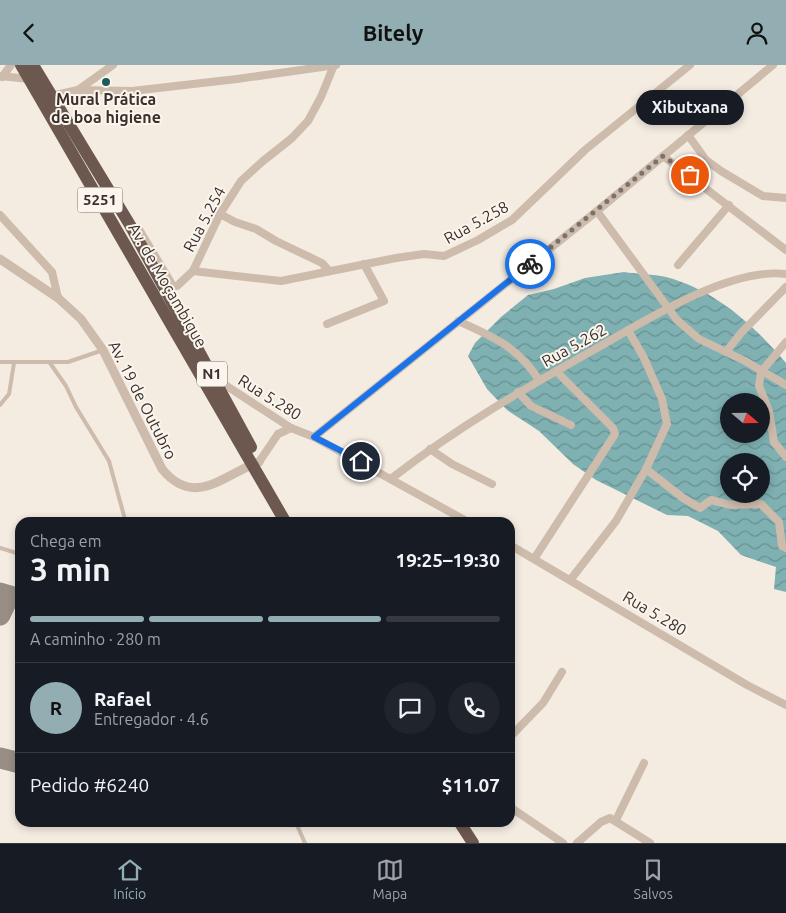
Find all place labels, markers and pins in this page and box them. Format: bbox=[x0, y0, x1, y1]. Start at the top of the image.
marker: Mural Prática de boa higiene bbox=[100, 76, 112, 88]
place label: Mural Prática de boa higiene bbox=[51, 90, 161, 126]
callout: Xibutxana bbox=[636, 90, 744, 125]
pin bbox=[669, 154, 711, 196]
pin bbox=[340, 440, 382, 482]

